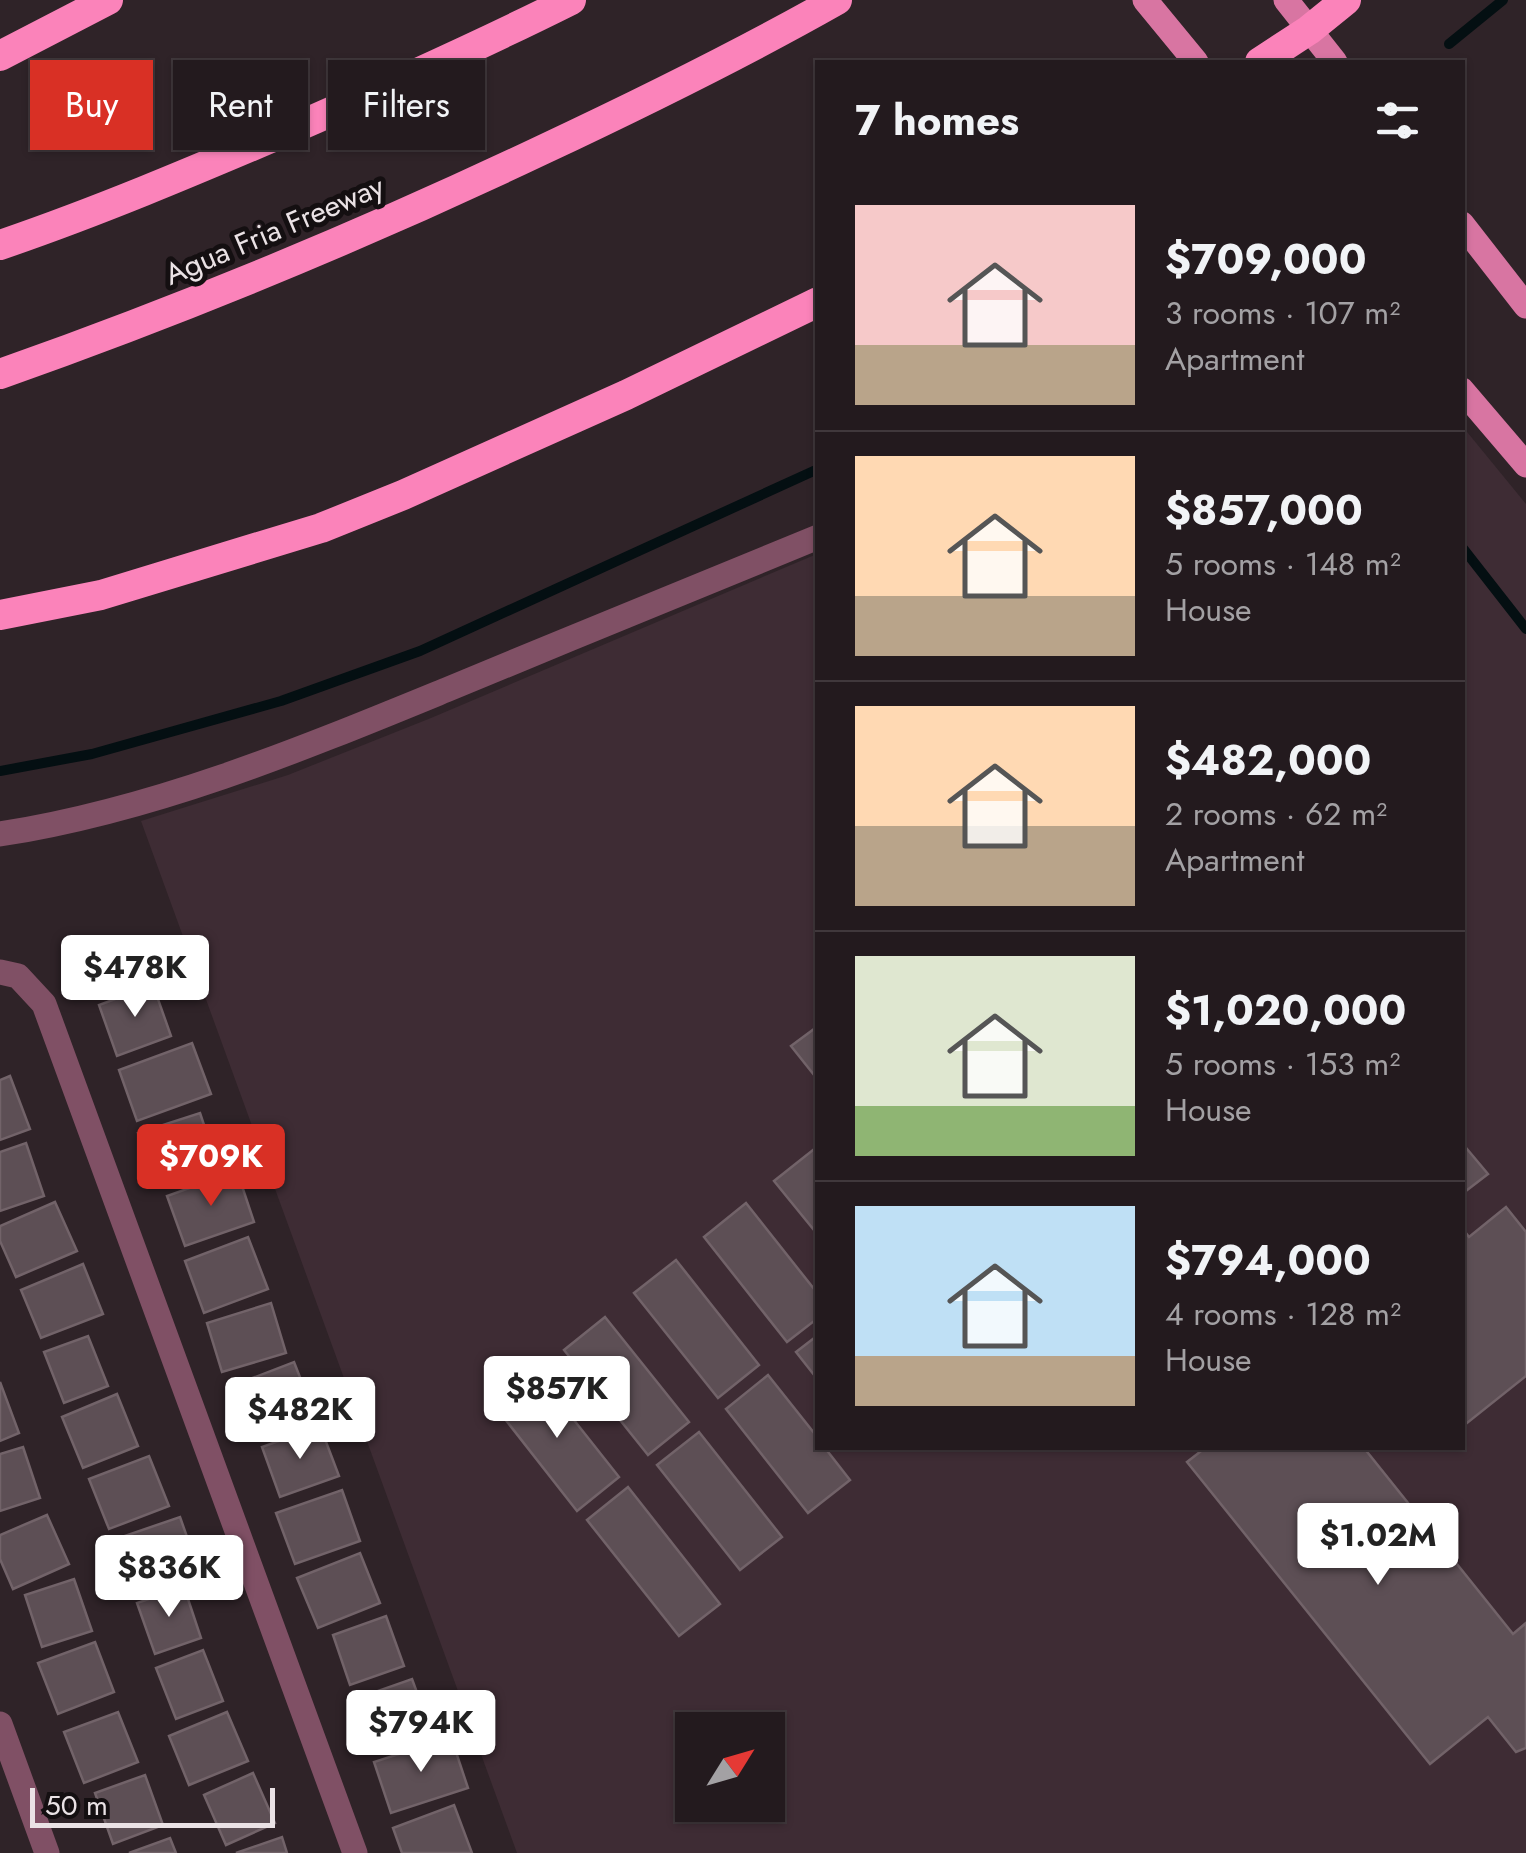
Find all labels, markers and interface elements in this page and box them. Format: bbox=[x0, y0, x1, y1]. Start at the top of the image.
chip: Buy bbox=[30, 60, 153, 150]
chip: Rent bbox=[173, 60, 308, 150]
chip: Filters bbox=[328, 60, 485, 150]
text: 7 homes bbox=[855, 90, 1019, 151]
icon: filters bbox=[1370, 93, 1425, 148]
street label: Agua Fria Freeway bbox=[158, 164, 391, 296]
text: $709,000 bbox=[1165, 229, 1366, 290]
icon: home bbox=[935, 245, 1055, 365]
text: 3 rooms · 107 m² bbox=[1165, 290, 1400, 336]
text: Apartment bbox=[1165, 336, 1304, 382]
text: $857,000 bbox=[1165, 480, 1363, 541]
icon: home bbox=[935, 496, 1055, 616]
text: 5 rooms · 148 m² bbox=[1165, 541, 1401, 587]
text: House bbox=[1165, 587, 1252, 633]
text: $482,000 bbox=[1165, 730, 1371, 791]
icon: home bbox=[935, 746, 1055, 866]
text: 2 rooms · 62 m² bbox=[1165, 791, 1387, 837]
text: Apartment bbox=[1165, 837, 1304, 883]
pin: $478K bbox=[65, 935, 205, 1020]
text: $478K bbox=[83, 944, 187, 990]
text: $1,020,000 bbox=[1165, 980, 1406, 1041]
icon: home bbox=[935, 996, 1055, 1116]
text: 5 rooms · 153 m² bbox=[1165, 1041, 1400, 1087]
text: House bbox=[1165, 1087, 1252, 1133]
pin: $709K bbox=[141, 1124, 281, 1209]
text: $709K bbox=[159, 1133, 263, 1179]
text: $794,000 bbox=[1165, 1230, 1371, 1291]
icon: home bbox=[935, 1246, 1055, 1366]
text: 4 rooms · 128 m² bbox=[1165, 1291, 1401, 1337]
text: House bbox=[1165, 1337, 1252, 1383]
pin: $857K bbox=[487, 1356, 627, 1441]
text: $857K bbox=[506, 1365, 608, 1411]
pin: $482K bbox=[230, 1377, 370, 1462]
text: $482K bbox=[247, 1386, 353, 1432]
pin: $1.02M bbox=[1297, 1503, 1459, 1588]
text: $1.02M bbox=[1319, 1512, 1437, 1558]
pin: $836K bbox=[99, 1535, 239, 1620]
text: $836K bbox=[117, 1544, 221, 1590]
pin: $794K bbox=[351, 1690, 491, 1775]
text: $794K bbox=[368, 1699, 474, 1745]
north arrow bbox=[675, 1712, 785, 1822]
map controls bbox=[675, 1712, 785, 1822]
scale bar bbox=[30, 1783, 275, 1828]
text: 50 m bbox=[45, 1785, 108, 1826]

